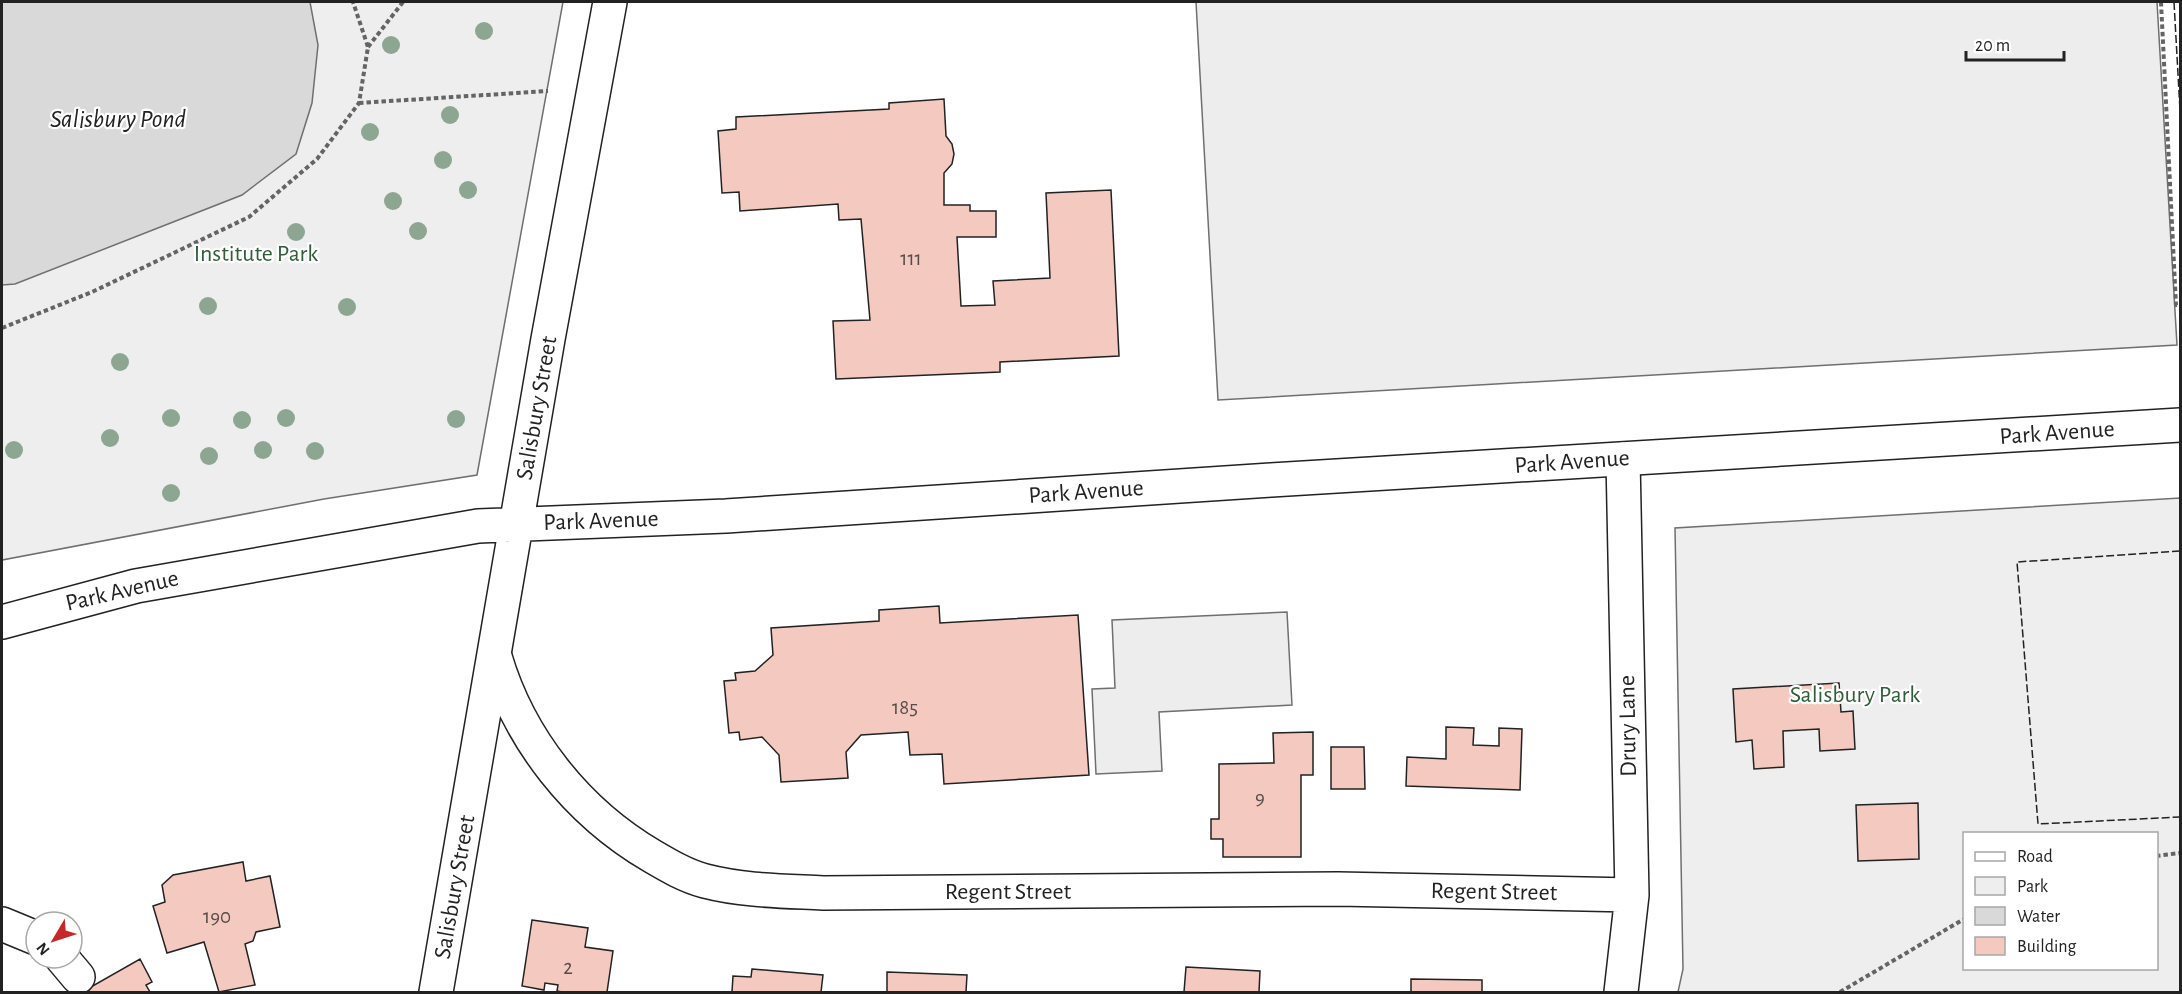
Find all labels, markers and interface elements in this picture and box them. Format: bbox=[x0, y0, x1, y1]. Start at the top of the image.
scale bar bbox=[1966, 24, 2064, 62]
text: 20 m bbox=[1975, 37, 2010, 55]
water label: Salisbury Pond bbox=[50, 106, 187, 132]
park label: Institute Park bbox=[194, 242, 318, 266]
house number: 111 bbox=[900, 248, 922, 269]
street label: Salisbury Street bbox=[513, 334, 562, 482]
street label: Park Avenue bbox=[1999, 417, 2115, 449]
street label: Park Avenue bbox=[1514, 446, 1630, 478]
street label: Park Avenue bbox=[1028, 476, 1144, 508]
street label: Park Avenue bbox=[543, 507, 659, 535]
street label: Park Avenue bbox=[63, 566, 181, 616]
street label: Drury Lane bbox=[1615, 675, 1641, 777]
park label: Salisbury Park bbox=[1790, 683, 1920, 707]
house number: 185 bbox=[892, 697, 918, 718]
house number: 9 bbox=[1255, 787, 1265, 808]
street label: Salisbury Street bbox=[431, 813, 480, 961]
legend bbox=[1963, 832, 2158, 970]
text: Road bbox=[2017, 848, 2053, 866]
text: Park bbox=[2017, 878, 2049, 896]
street label: Regent Street bbox=[1431, 879, 1558, 905]
street label: Regent Street bbox=[945, 880, 1072, 904]
house number: 190 bbox=[203, 906, 231, 927]
text: Water bbox=[2017, 908, 2060, 926]
north arrow bbox=[24, 910, 84, 970]
text: Building bbox=[2017, 938, 2077, 956]
text: N bbox=[33, 939, 53, 958]
house number: 2 bbox=[563, 957, 573, 978]

